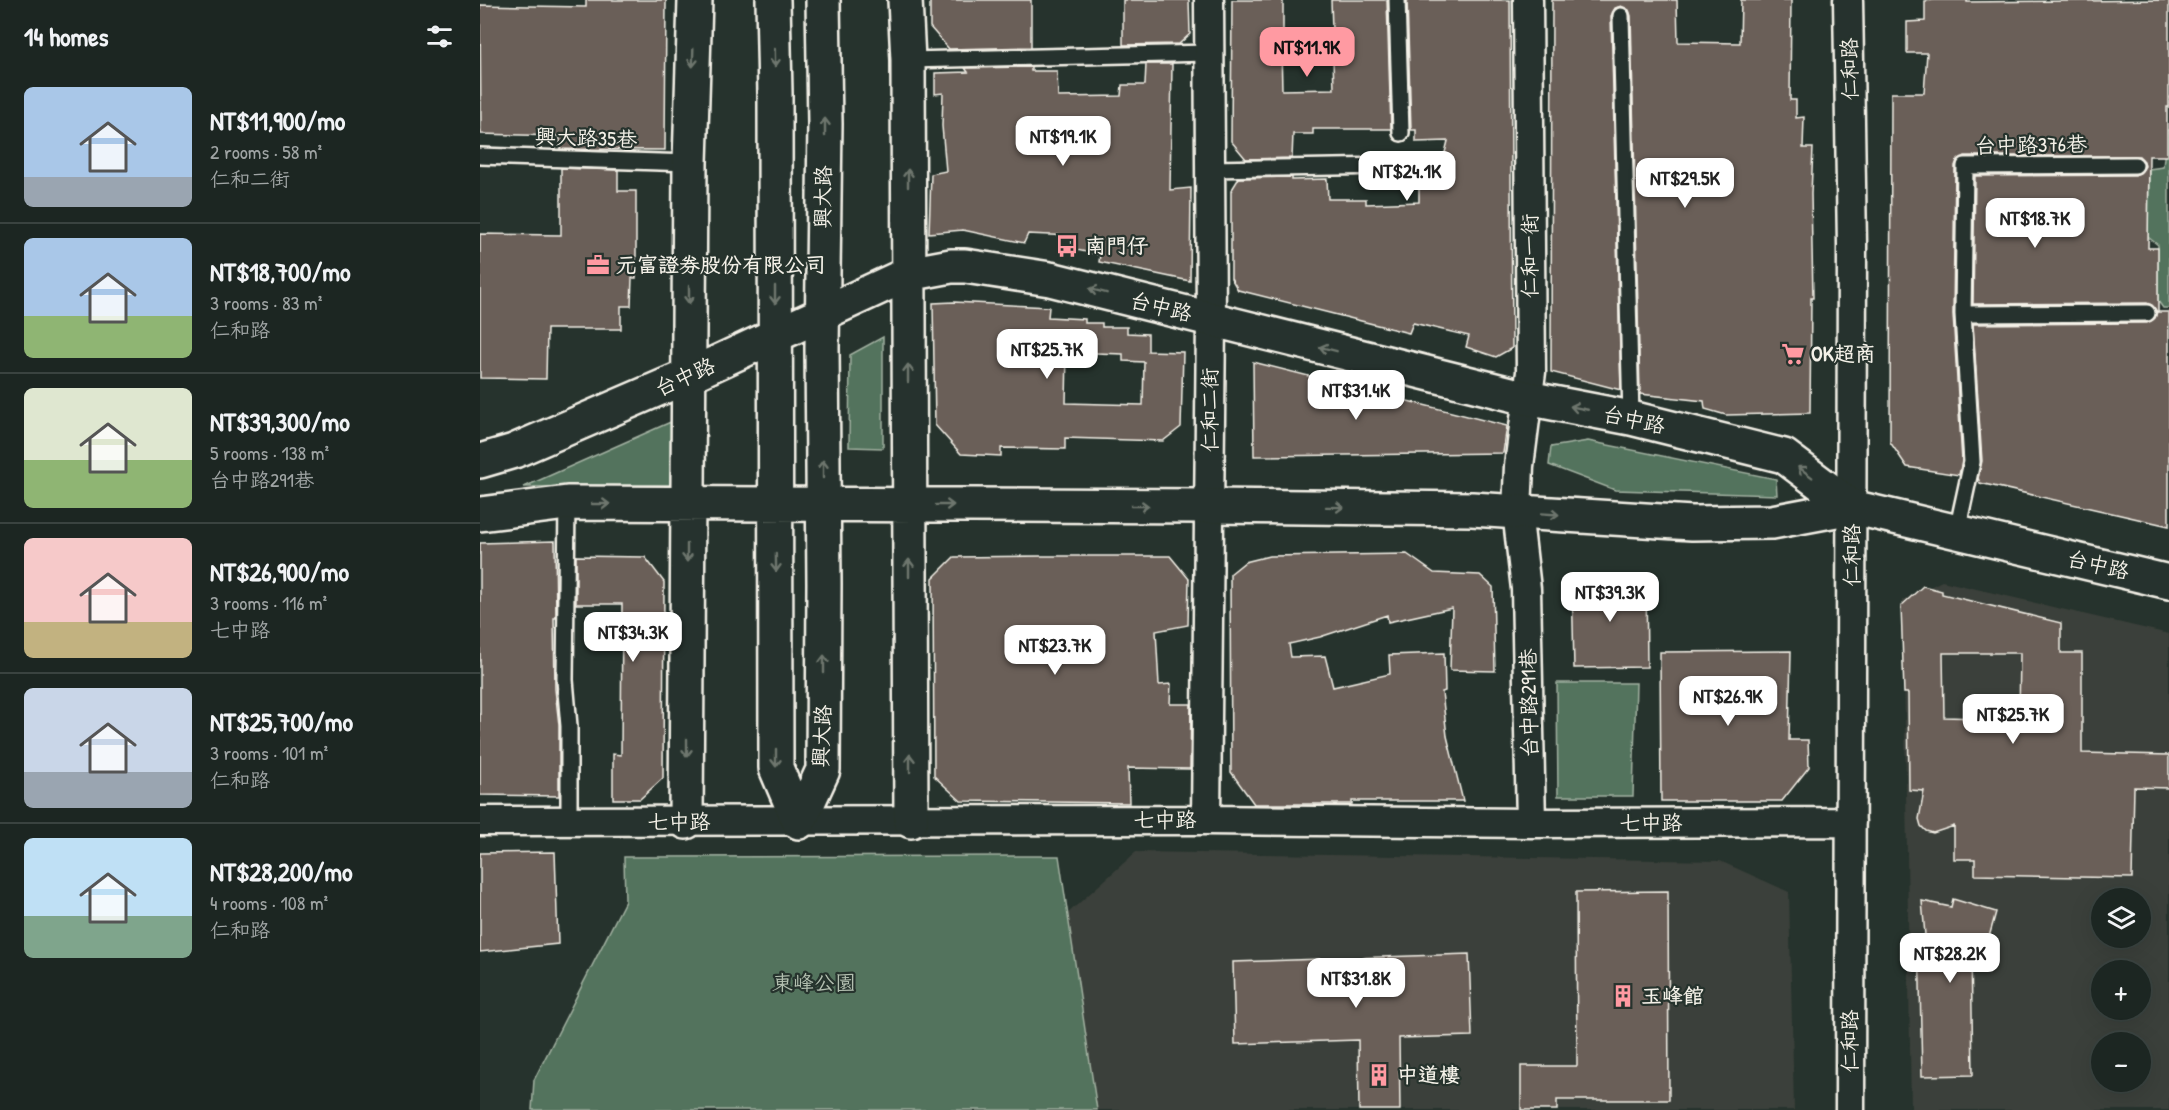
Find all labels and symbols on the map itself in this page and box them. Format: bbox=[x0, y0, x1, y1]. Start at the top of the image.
pin: NT$11.9K bbox=[1245, 27, 1369, 78]
street label: 仁和路 bbox=[1834, 37, 1865, 101]
one-way arrow bbox=[688, 48, 699, 68]
one-way arrow bbox=[769, 48, 780, 68]
pin: NT$19.1K bbox=[1001, 116, 1125, 167]
one-way arrow bbox=[819, 117, 831, 137]
street label: 興大路35巷 bbox=[534, 121, 638, 154]
street label: 台中路376巷 bbox=[1975, 129, 2087, 160]
pin: NT$24.1K bbox=[1345, 151, 1469, 202]
pin: NT$29.5K bbox=[1623, 158, 1747, 209]
street label: 興大路 bbox=[807, 165, 838, 229]
one-way arrow bbox=[902, 168, 914, 188]
pin: NT$18.7K bbox=[1973, 198, 2097, 249]
street label: 仁和一街 bbox=[1515, 214, 1544, 298]
place label: 南門仔 bbox=[1085, 231, 1149, 260]
bus stop icon: 南門仔 bbox=[1054, 233, 1080, 259]
place label: 元富證券股份有限公司 bbox=[616, 250, 826, 279]
office icon: 元富證券股份有限公司 bbox=[585, 252, 611, 278]
one-way arrow bbox=[683, 285, 695, 305]
one-way arrow bbox=[769, 285, 781, 305]
one-way arrow bbox=[1089, 285, 1108, 297]
street label: 台中路 bbox=[1127, 285, 1195, 328]
pin: NT$25.7K bbox=[985, 329, 1109, 380]
place label: OK超商 bbox=[1811, 339, 1876, 368]
supermarket icon: OK超商 bbox=[1780, 341, 1806, 367]
one-way arrow bbox=[1319, 342, 1338, 354]
street label: 台中路 bbox=[650, 350, 719, 403]
one-way arrow bbox=[902, 363, 914, 383]
street label: 仁和二街 bbox=[1195, 368, 1224, 452]
pin: NT$31.4K bbox=[1294, 370, 1418, 421]
street label: 台中路 bbox=[1600, 399, 1668, 440]
one-way arrow bbox=[1570, 402, 1590, 413]
one-way arrow bbox=[817, 459, 829, 479]
one-way arrow bbox=[1798, 466, 1814, 478]
one-way arrow bbox=[590, 498, 610, 510]
one-way arrow bbox=[934, 500, 954, 511]
one-way arrow bbox=[1129, 500, 1149, 512]
one-way arrow bbox=[1324, 502, 1344, 513]
one-way arrow bbox=[1540, 508, 1560, 519]
street label: 仁和路 bbox=[1837, 524, 1866, 587]
one-way arrow bbox=[681, 543, 693, 563]
street label: 台中路 bbox=[2064, 543, 2132, 586]
one-way arrow bbox=[771, 553, 782, 573]
one-way arrow bbox=[903, 558, 915, 578]
pin: NT$39.3K bbox=[1548, 572, 1672, 623]
pin: NT$34.3K bbox=[571, 612, 695, 663]
pin: NT$23.7K bbox=[993, 625, 1117, 676]
street label: 台中路291巷 bbox=[1513, 648, 1544, 758]
one-way arrow bbox=[818, 654, 830, 674]
pin: NT$26.9K bbox=[1666, 676, 1790, 727]
pin: NT$25.7K bbox=[1951, 694, 2075, 745]
street label: 興大路 bbox=[805, 704, 838, 768]
one-way arrow bbox=[681, 738, 693, 758]
one-way arrow bbox=[770, 748, 782, 768]
one-way arrow bbox=[904, 753, 916, 773]
street label: 七中路 bbox=[1134, 805, 1197, 834]
street label: 七中路 bbox=[648, 807, 711, 836]
street label: 七中路 bbox=[1620, 808, 1683, 837]
pin: NT$28.2K bbox=[1888, 933, 2012, 984]
pin: NT$31.8K bbox=[1294, 958, 1418, 1009]
park label: 東峰公園 bbox=[772, 968, 856, 997]
place label: 玉峰館 bbox=[1641, 981, 1704, 1010]
building icon: 玉峰館 bbox=[1610, 983, 1636, 1009]
street label: 仁和路 bbox=[1835, 1010, 1864, 1073]
place label: 中道樓 bbox=[1397, 1060, 1460, 1089]
building icon: 中道樓 bbox=[1366, 1062, 1392, 1088]

